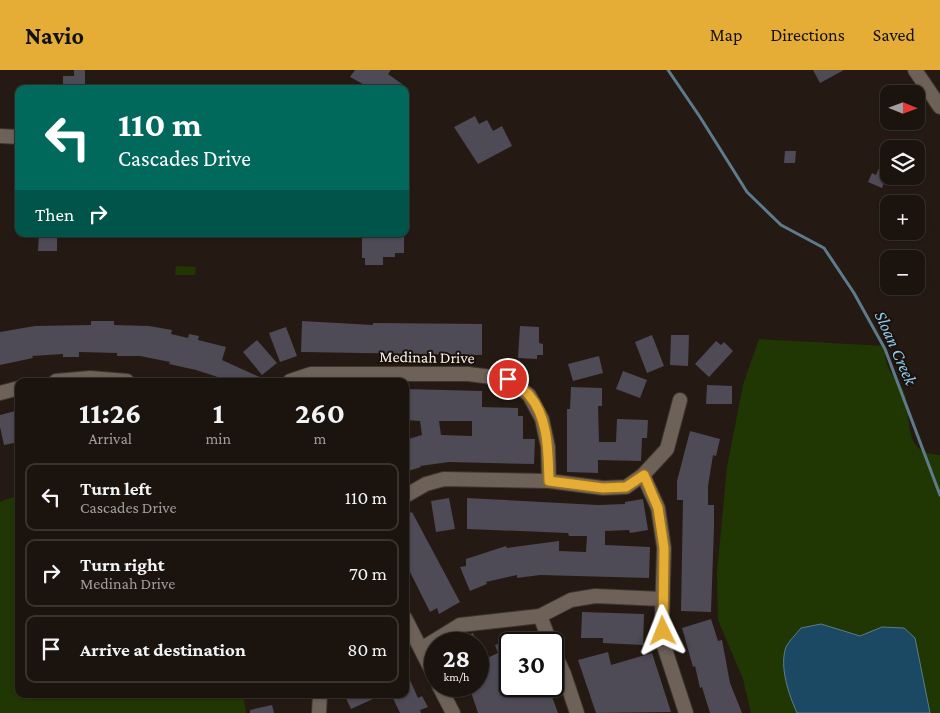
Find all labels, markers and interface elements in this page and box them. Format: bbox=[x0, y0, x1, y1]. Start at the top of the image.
text: Navio bbox=[25, 22, 84, 49]
text: Map bbox=[710, 25, 742, 45]
text: Directions bbox=[770, 25, 845, 45]
text: Saved bbox=[873, 25, 915, 45]
north arrow bbox=[880, 85, 925, 130]
map controls bbox=[880, 85, 925, 295]
icon: left bbox=[35, 105, 100, 170]
text: 110 m bbox=[118, 105, 202, 144]
button: layers bbox=[880, 140, 925, 185]
text: Cascades Drive bbox=[118, 146, 251, 171]
button: + bbox=[880, 195, 925, 240]
icon: right bbox=[84, 200, 112, 228]
text: Then bbox=[35, 204, 74, 225]
button: − bbox=[880, 250, 925, 295]
water label: Sloan Creek bbox=[871, 308, 922, 389]
street label: Medinah Drive bbox=[379, 348, 475, 366]
pin bbox=[487, 358, 529, 400]
icon: arrive bbox=[494, 365, 522, 393]
text: 11:26 bbox=[79, 396, 141, 429]
text: 1 bbox=[213, 396, 224, 429]
text: 260 bbox=[295, 396, 345, 429]
text: Arrival bbox=[88, 430, 132, 447]
text: min bbox=[205, 430, 231, 447]
text: m bbox=[314, 430, 326, 447]
text: Turn left bbox=[80, 478, 152, 499]
icon: left bbox=[37, 483, 65, 511]
text: 110 m bbox=[345, 487, 387, 508]
text: Cascades Drive bbox=[80, 499, 177, 516]
text: Turn right bbox=[80, 554, 165, 575]
icon: right bbox=[37, 559, 65, 587]
text: 70 m bbox=[349, 563, 387, 584]
text: Medinah Drive bbox=[80, 575, 175, 592]
position arrow bbox=[636, 604, 688, 656]
speed limit sign: 30 bbox=[499, 632, 564, 697]
icon: arrive bbox=[37, 635, 65, 663]
text: Arrive at destination bbox=[80, 639, 246, 660]
text: 80 m bbox=[347, 639, 387, 660]
text: 28 bbox=[443, 645, 470, 672]
text: km/h bbox=[444, 670, 469, 684]

